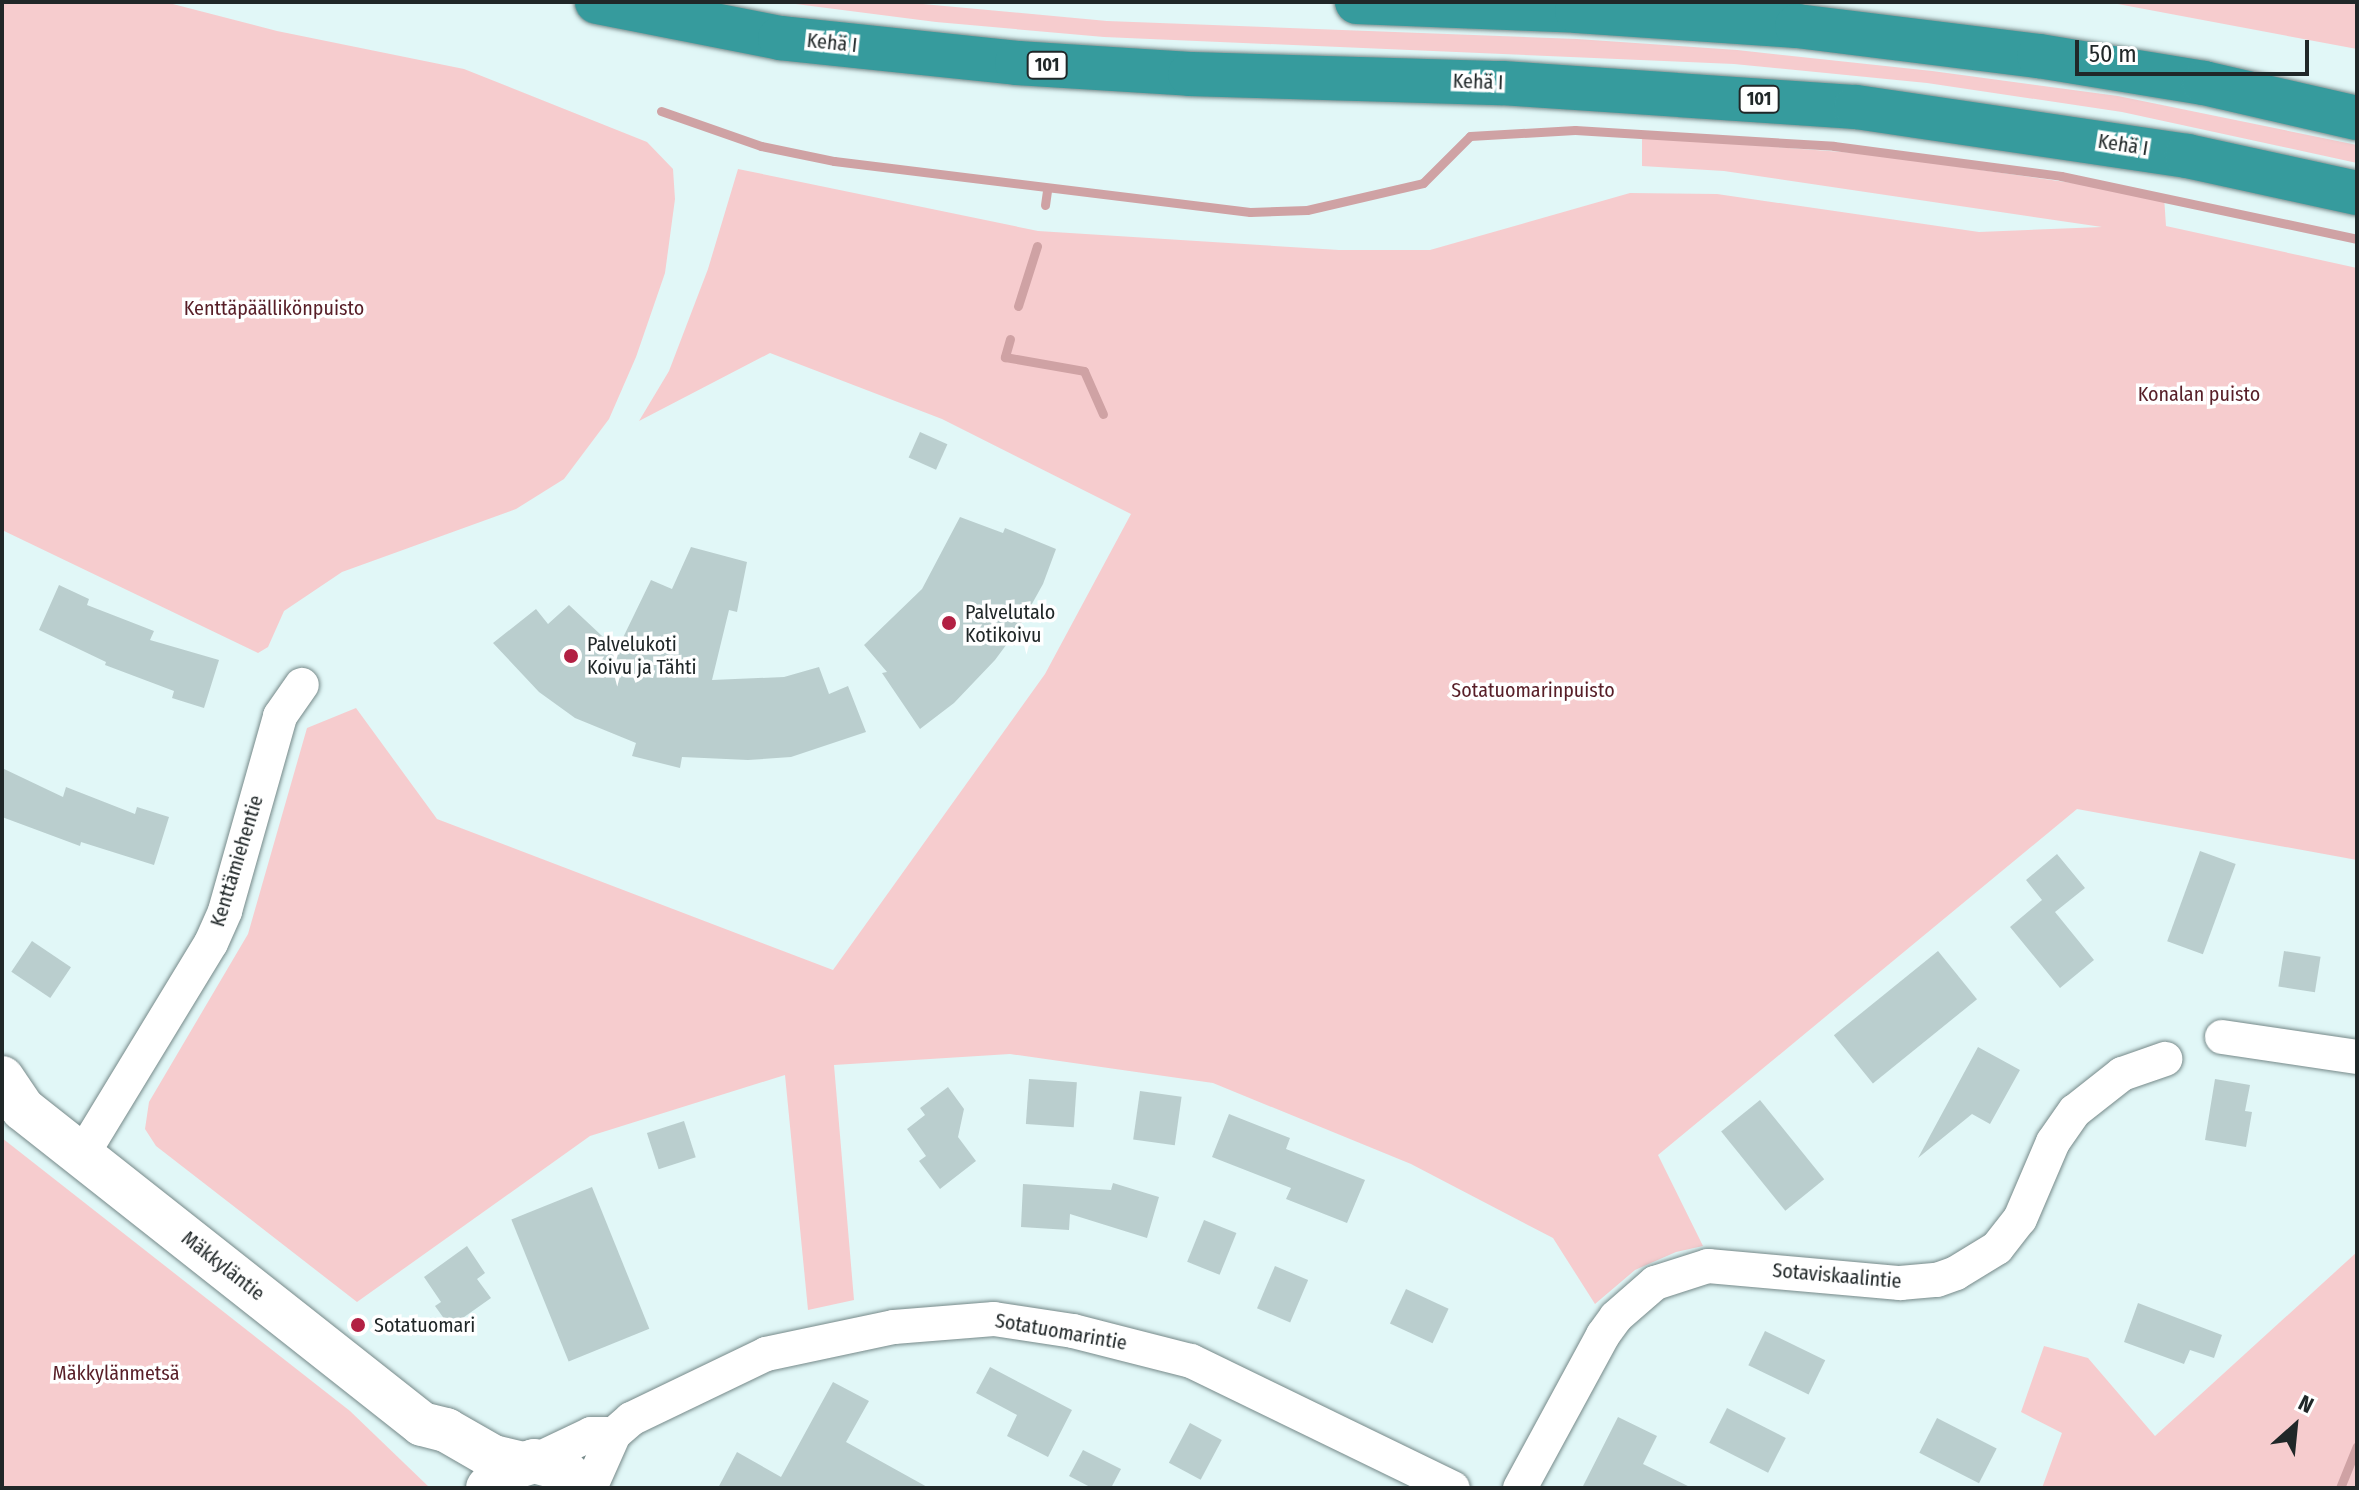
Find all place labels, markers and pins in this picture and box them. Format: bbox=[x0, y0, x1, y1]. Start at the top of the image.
place label: Palvelutalo Kotikoivu bbox=[965, 600, 1055, 647]
marker: Palvelutalo Kotikoivu bbox=[940, 614, 958, 632]
place label: Palvelukoti Koivu ja Tähti bbox=[587, 632, 697, 679]
marker: Palvelukoti Koivu ja Tähti bbox=[562, 647, 580, 665]
place label: Sotatuomari bbox=[374, 1313, 475, 1337]
marker: Sotatuomari bbox=[349, 1316, 367, 1334]

